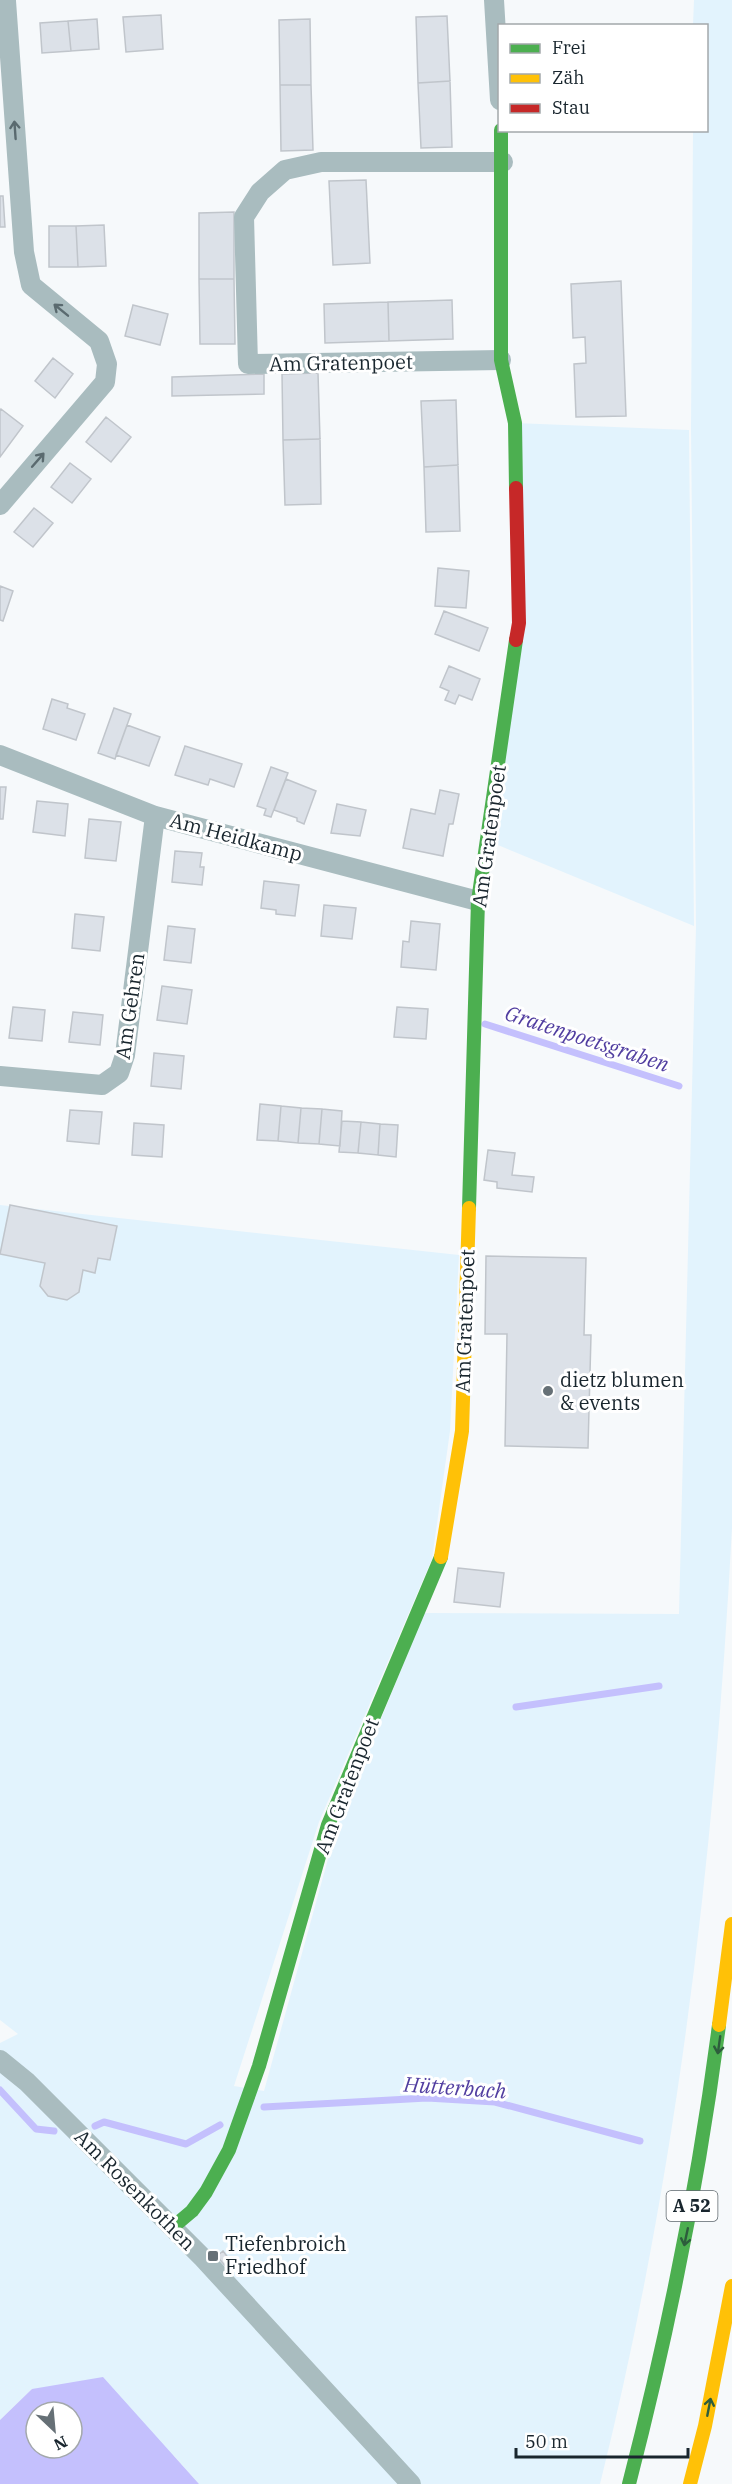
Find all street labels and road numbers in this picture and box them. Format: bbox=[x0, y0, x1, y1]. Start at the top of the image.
street label: Am Gratenpoet bbox=[269, 348, 413, 377]
street label: Am Gratenpoet bbox=[465, 763, 512, 909]
street label: Am Heidkamp bbox=[167, 806, 305, 867]
street label: Am Gehren bbox=[109, 951, 150, 1061]
street label: Am Gratenpoet bbox=[449, 1249, 480, 1393]
street label: Am Gratenpoet bbox=[308, 1714, 385, 1858]
street label: Am Rosenkothen bbox=[69, 2123, 202, 2256]
road number: A 52 bbox=[666, 2191, 718, 2221]

